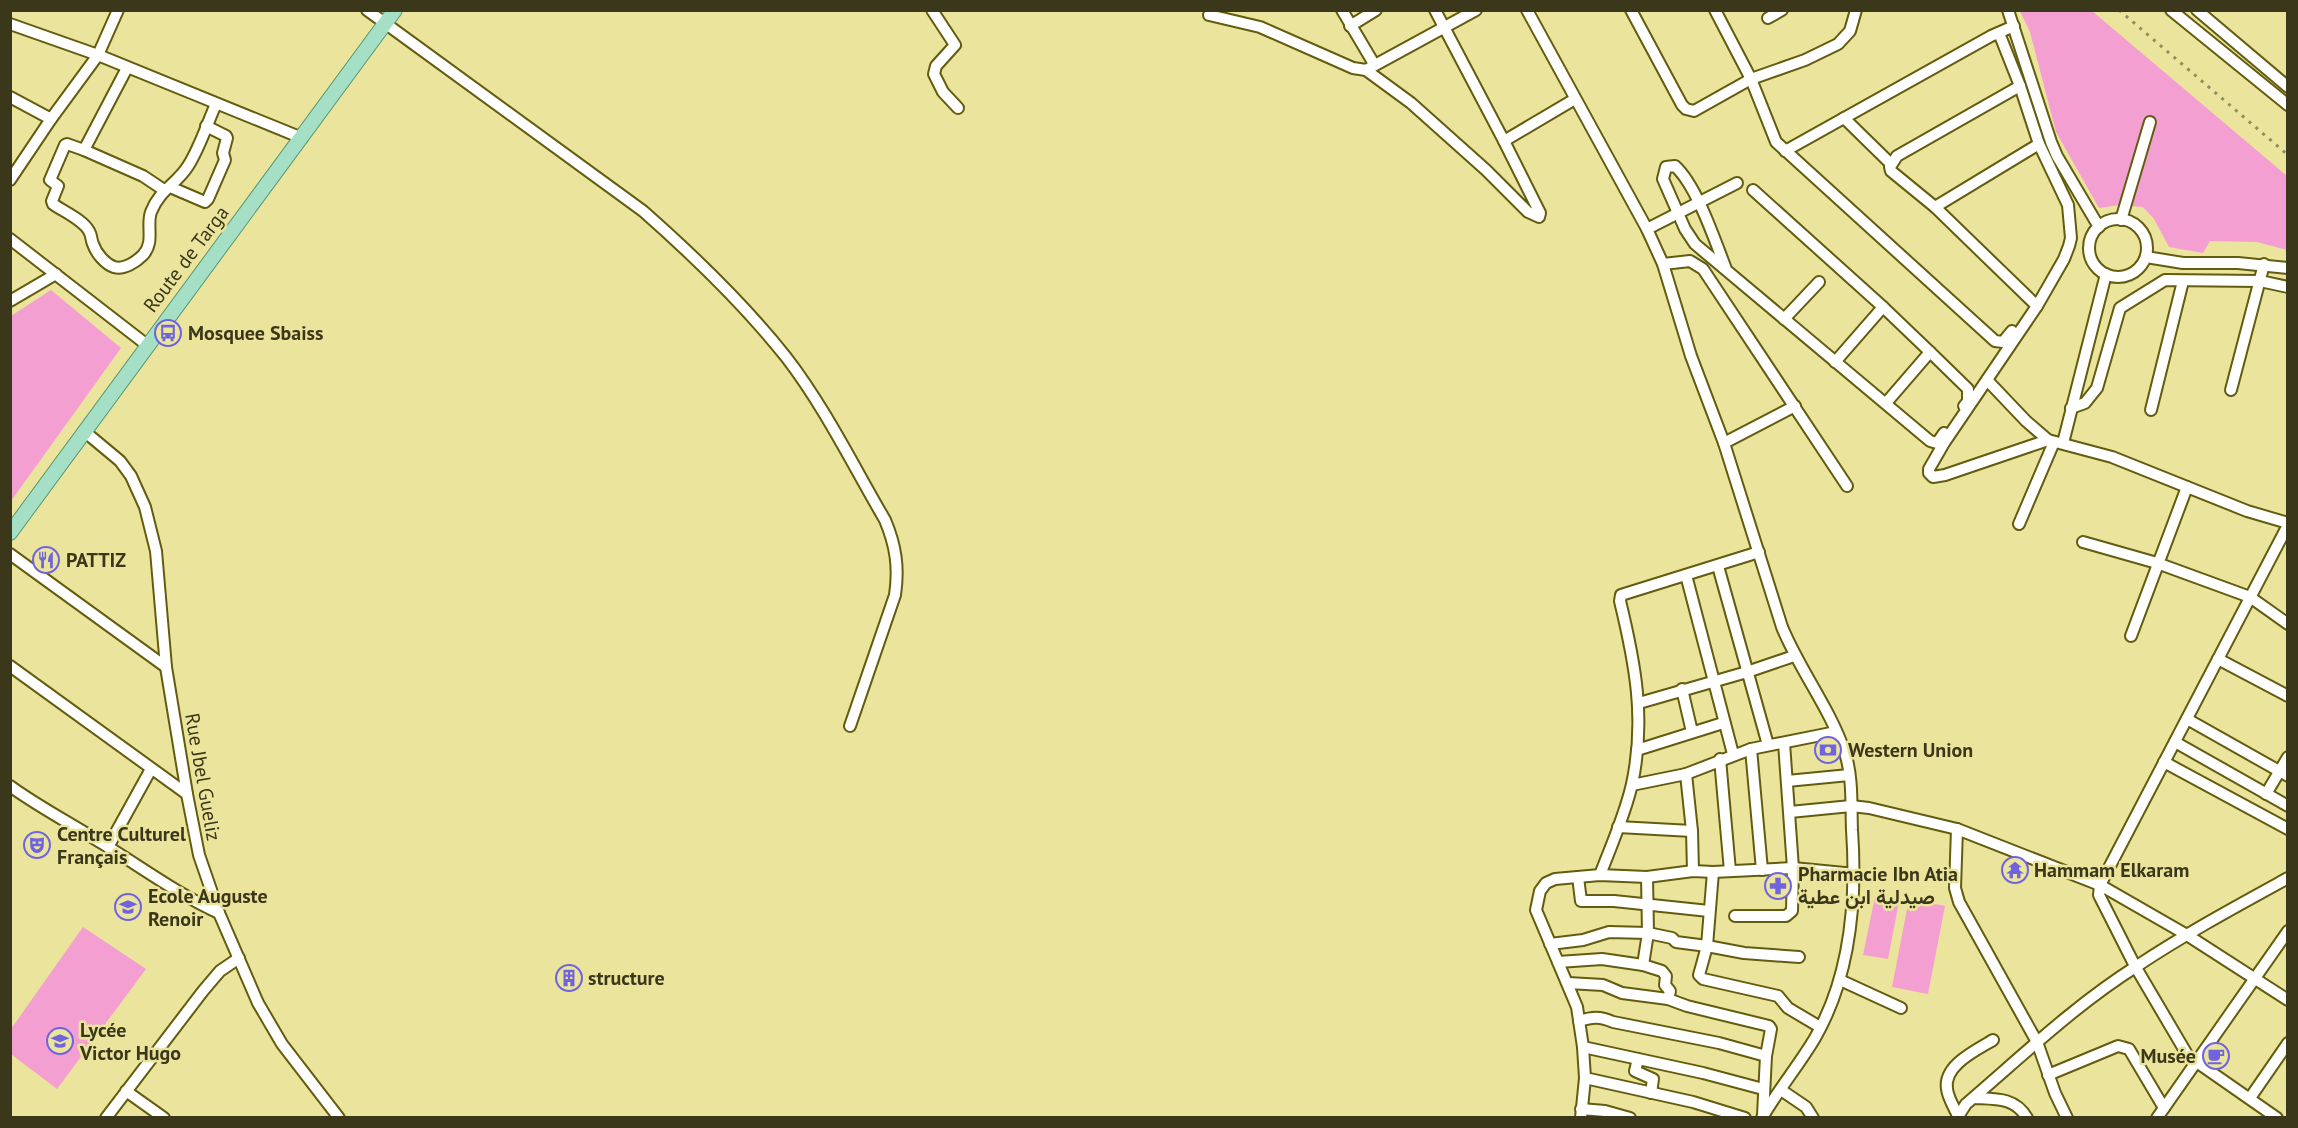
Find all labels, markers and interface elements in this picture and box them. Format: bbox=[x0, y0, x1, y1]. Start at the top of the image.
street label: Route de Targa bbox=[138, 201, 234, 317]
bus stop icon: Mosquee Sbaiss bbox=[153, 318, 183, 348]
place label: Mosquee Sbaiss bbox=[188, 320, 323, 346]
restaurant icon: PATTIZ bbox=[31, 545, 61, 575]
place label: PATTIZ bbox=[66, 547, 126, 573]
street label: Rue Jbel Gueliz bbox=[179, 711, 227, 843]
bank icon: Western Union bbox=[1813, 735, 1843, 765]
place label: Western Union bbox=[1848, 737, 1973, 763]
place label: Centre Culturel Français bbox=[57, 821, 186, 870]
theatre icon: Centre Culturel Français bbox=[22, 830, 52, 860]
temple icon: Hammam Elkaram bbox=[2000, 855, 2030, 885]
place label: Hammam Elkaram bbox=[2034, 857, 2189, 883]
place label: Pharmacie Ibn Atia صيدلية ابن عطية bbox=[1798, 861, 1958, 910]
pharmacy icon: Pharmacie Ibn Atia صيدلية ابن عطية bbox=[1763, 871, 1793, 901]
place label: Ecole Auguste Renoir bbox=[148, 883, 268, 932]
school or university icon: Ecole Auguste Renoir bbox=[113, 892, 143, 922]
building icon: structure bbox=[554, 963, 584, 993]
place label: structure bbox=[588, 965, 665, 991]
place label: Lycée Victor Hugo bbox=[79, 1017, 181, 1066]
school or university icon: Lycée Victor Hugo bbox=[45, 1026, 75, 1056]
cafe icon: Musée bbox=[2201, 1041, 2231, 1071]
place label: Musée bbox=[2141, 1043, 2196, 1069]

